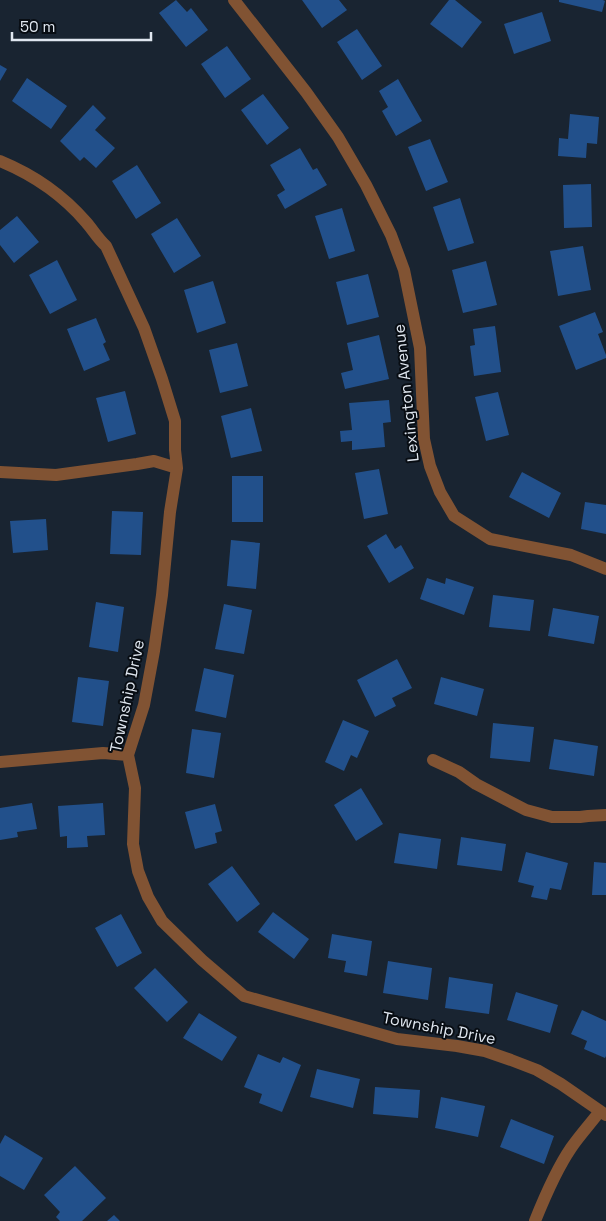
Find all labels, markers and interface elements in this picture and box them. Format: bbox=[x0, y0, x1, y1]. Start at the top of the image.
scale bar bbox=[12, 10, 151, 42]
text: 50 m bbox=[20, 17, 55, 36]
street label: Lexington Avenue bbox=[388, 323, 424, 463]
street label: Township Drive bbox=[105, 638, 149, 754]
street label: Township Drive bbox=[381, 1007, 497, 1049]

